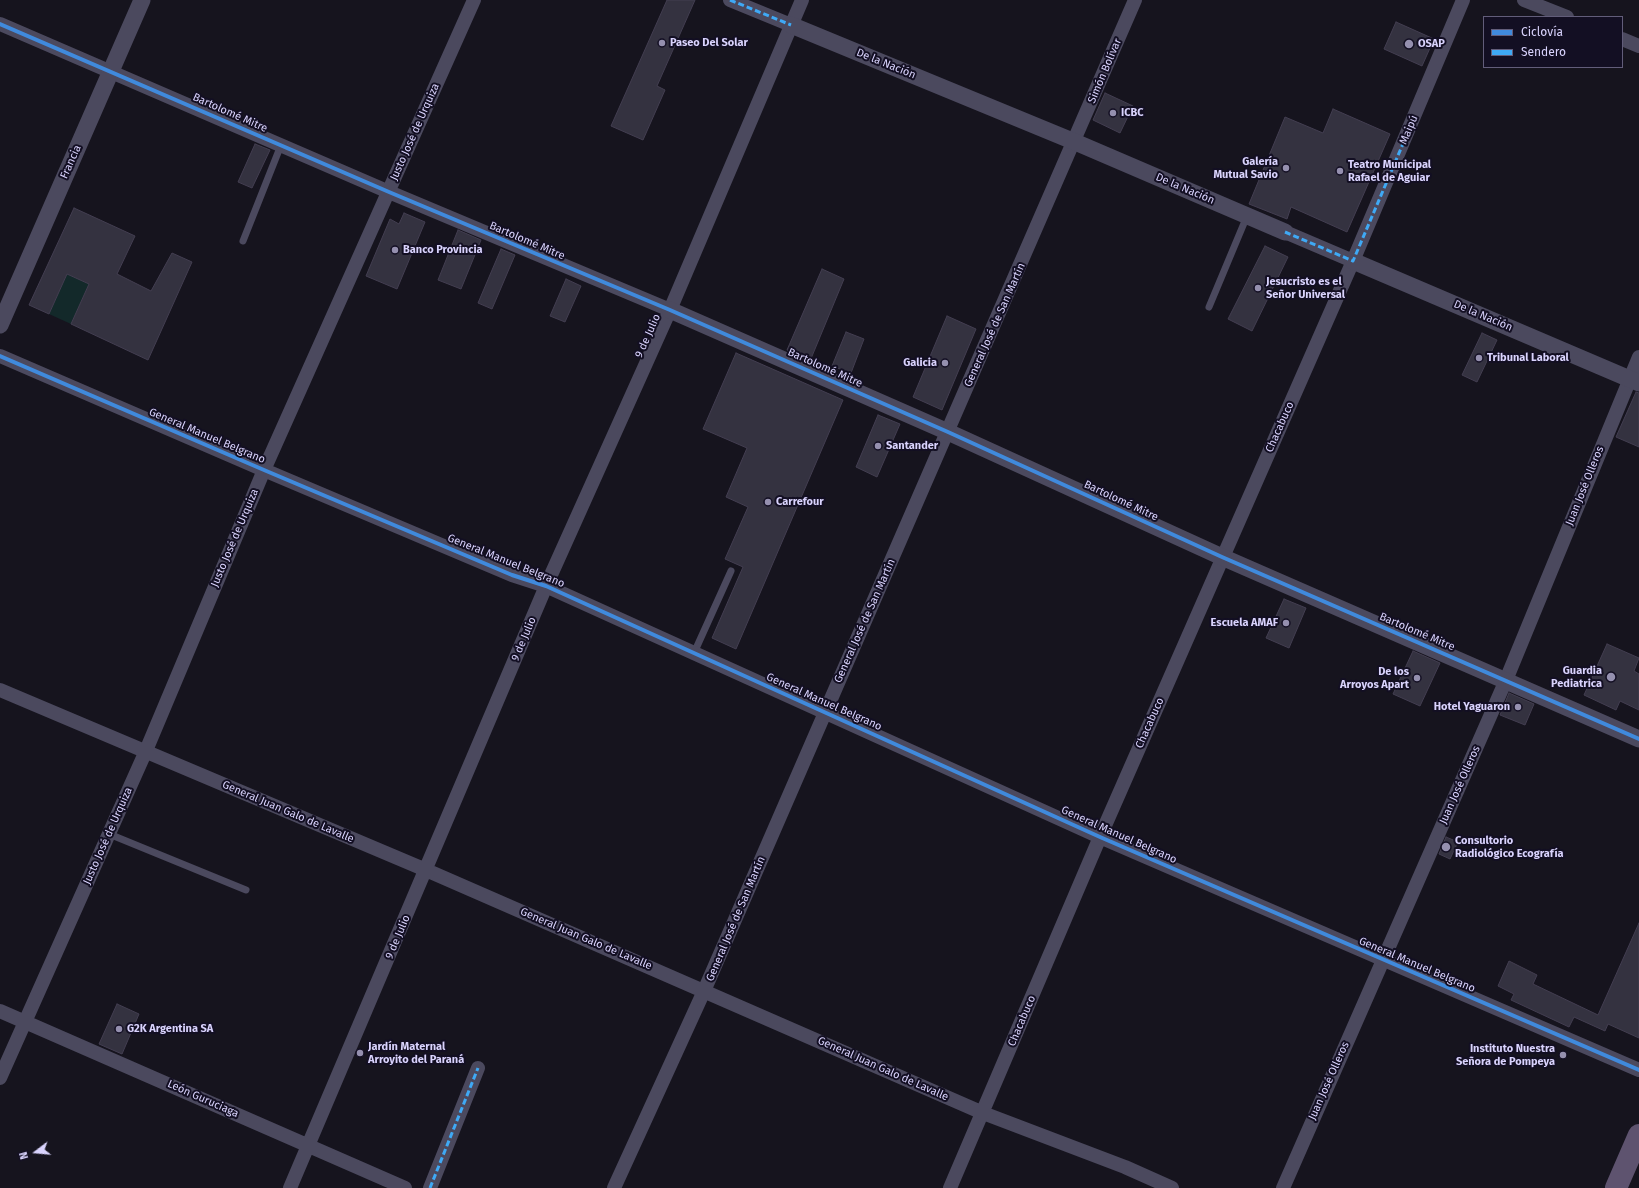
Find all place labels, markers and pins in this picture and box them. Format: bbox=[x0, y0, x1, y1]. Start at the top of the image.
place label: Paseo Del Solar bbox=[670, 36, 748, 50]
place label: OSAP bbox=[1418, 37, 1445, 51]
marker: Paseo Del Solar bbox=[657, 38, 667, 48]
marker: OSAP bbox=[1403, 38, 1415, 50]
place label: ICBC bbox=[1121, 106, 1144, 120]
marker: ICBC bbox=[1108, 108, 1118, 118]
place label: Galería Mutual Savio bbox=[1213, 155, 1278, 181]
place label: Teatro Municipal Rafael de Aguiar bbox=[1348, 158, 1431, 184]
marker: Galería Mutual Savio bbox=[1281, 163, 1291, 173]
marker: Teatro Municipal Rafael de Aguiar bbox=[1335, 166, 1345, 176]
place label: Banco Provincia bbox=[403, 243, 483, 257]
marker: Banco Provincia bbox=[390, 245, 400, 255]
place label: Jesucristo es el Señor Universal bbox=[1266, 275, 1345, 301]
marker: Jesucristo es el Señor Universal bbox=[1253, 283, 1263, 293]
place label: Tribunal Laboral bbox=[1487, 351, 1569, 365]
marker: Tribunal Laboral bbox=[1474, 353, 1484, 363]
place label: Galicia bbox=[903, 356, 937, 370]
marker: Galicia bbox=[940, 358, 950, 368]
place label: Santander bbox=[886, 439, 938, 453]
marker: Santander bbox=[873, 441, 883, 451]
place label: Carrefour bbox=[776, 495, 824, 509]
marker: Carrefour bbox=[763, 497, 773, 507]
place label: Escuela AMAF bbox=[1211, 616, 1278, 630]
marker: Escuela AMAF bbox=[1281, 618, 1291, 628]
place label: Guardia Pediatrica bbox=[1551, 664, 1602, 690]
place label: De los Arroyos Apart bbox=[1340, 665, 1409, 691]
marker: Guardia Pediatrica bbox=[1605, 671, 1617, 683]
marker: De los Arroyos Apart bbox=[1412, 673, 1422, 683]
place label: Hotel Yaguaron bbox=[1434, 700, 1510, 714]
marker: Hotel Yaguaron bbox=[1513, 702, 1523, 712]
place label: Consultorio Radiológico Ecografía bbox=[1455, 834, 1564, 860]
marker: Consultorio Radiológico Ecografía bbox=[1440, 841, 1452, 853]
place label: G2K Argentina SA bbox=[127, 1022, 213, 1036]
marker: G2K Argentina SA bbox=[114, 1024, 124, 1034]
place label: Jardín Maternal Arroyito del Paraná bbox=[368, 1040, 464, 1066]
place label: Instituto Nuestra Señora de Pompeya bbox=[1456, 1042, 1555, 1068]
marker: Jardín Maternal Arroyito del Paraná bbox=[355, 1048, 365, 1058]
marker: Instituto Nuestra Señora de Pompeya bbox=[1558, 1050, 1568, 1060]

